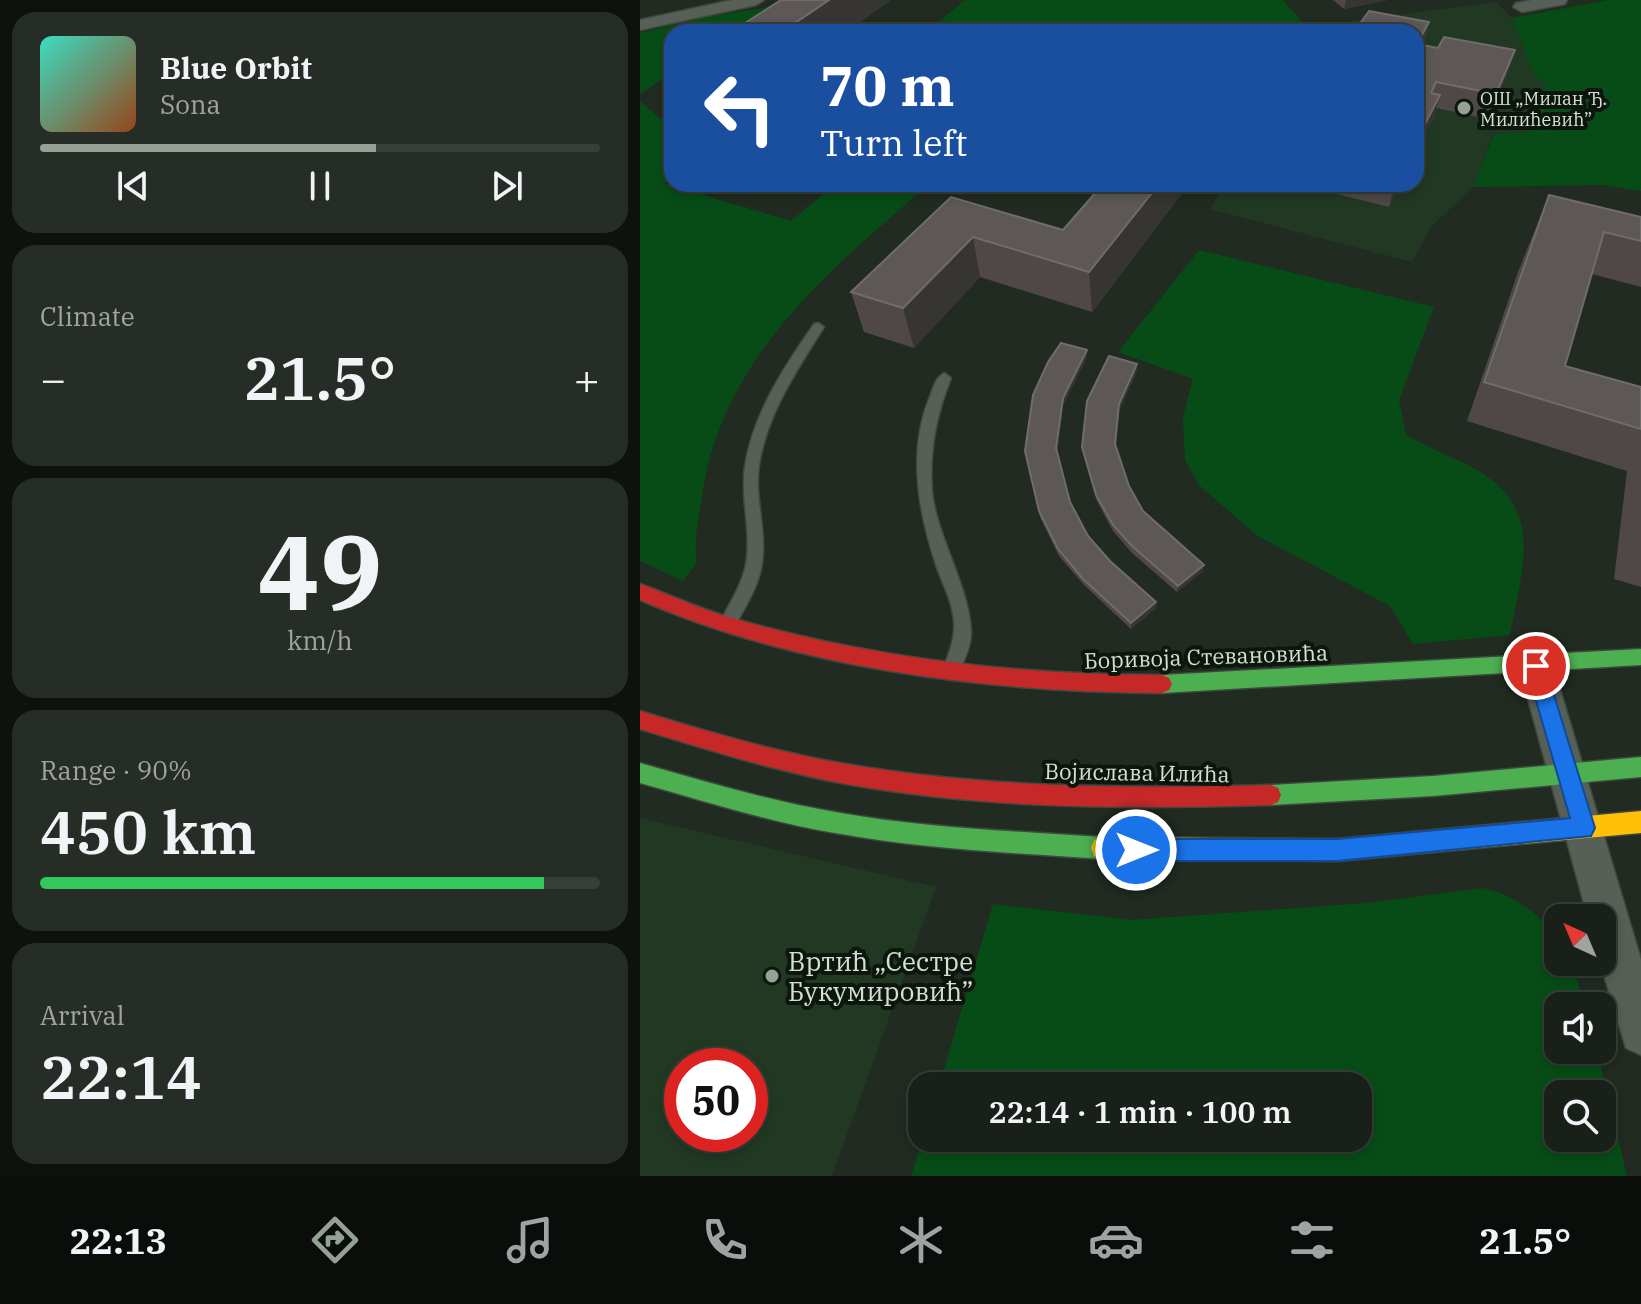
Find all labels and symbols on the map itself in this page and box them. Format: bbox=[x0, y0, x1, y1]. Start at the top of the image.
place label: ОШ „Милан Ђ. Милићевић” bbox=[1480, 87, 1607, 131]
marker: ОШ „Милан Ђ. Милићевић” bbox=[1455, 99, 1473, 117]
pin bbox=[1502, 632, 1570, 700]
street label: Боривоја Стевановића bbox=[1084, 637, 1328, 675]
street label: Војислава Илића bbox=[1044, 756, 1230, 788]
position arrow bbox=[1094, 808, 1178, 892]
north arrow bbox=[1544, 904, 1616, 976]
place label: Вртић „Сестре Букумировић” bbox=[788, 944, 974, 1008]
marker: Вртић „Сестре Букумировић” bbox=[763, 967, 781, 985]
speed limit sign: 50 bbox=[664, 1048, 768, 1152]

